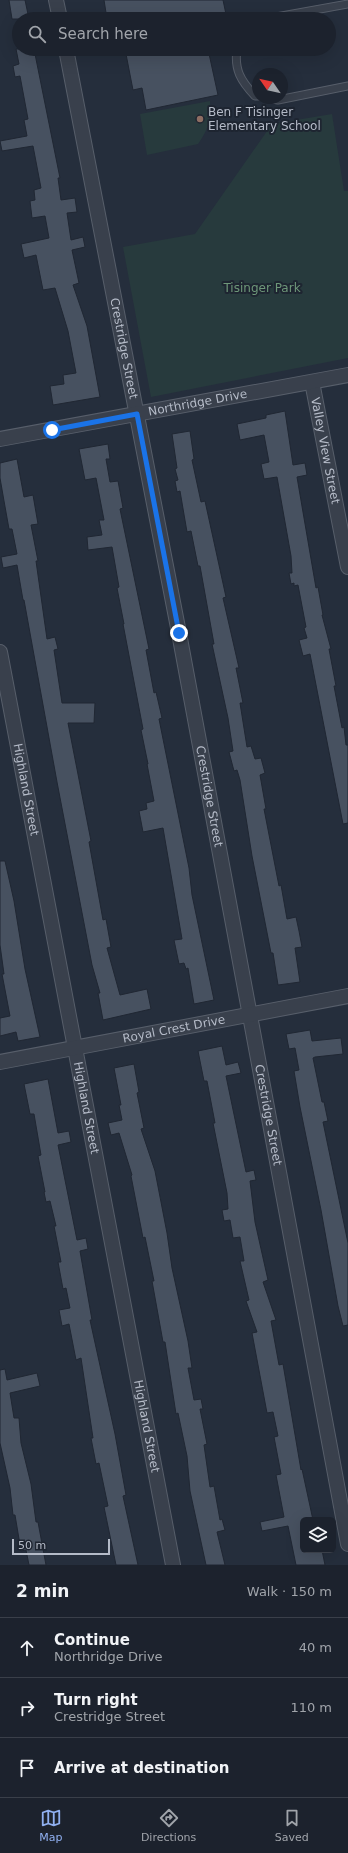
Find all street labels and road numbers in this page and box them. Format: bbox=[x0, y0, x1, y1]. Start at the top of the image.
street label: Crestridge Street bbox=[107, 297, 141, 400]
street label: Northridge Drive bbox=[147, 387, 248, 419]
street label: Valley View Street bbox=[308, 396, 343, 506]
street label: Highland Street bbox=[10, 742, 42, 837]
street label: Crestridge Street bbox=[193, 745, 226, 848]
street label: Royal Crest Drive bbox=[121, 1012, 226, 1046]
street label: Highland Street bbox=[71, 1060, 102, 1156]
street label: Crestridge Street bbox=[252, 1063, 285, 1167]
street label: Highland Street bbox=[131, 1379, 162, 1474]

